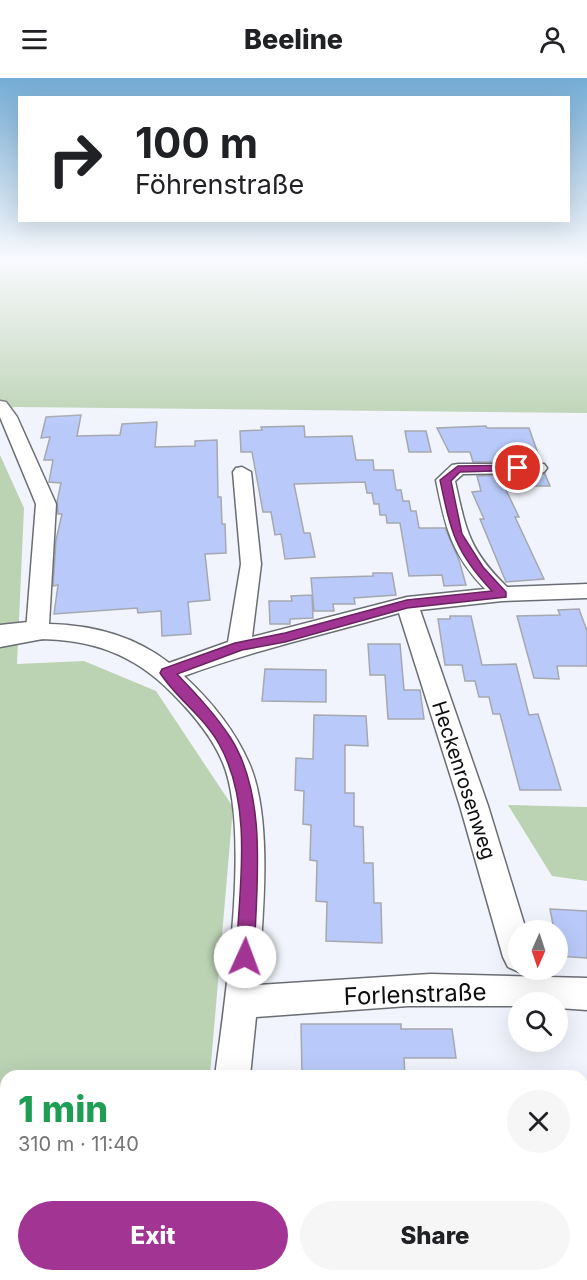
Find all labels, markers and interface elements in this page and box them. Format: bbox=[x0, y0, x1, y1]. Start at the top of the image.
icon: menu bbox=[18, 23, 51, 56]
text: Beeline bbox=[244, 23, 343, 56]
icon: person bbox=[536, 23, 569, 56]
text: 100 m bbox=[135, 117, 258, 168]
icon: right bbox=[36, 120, 114, 198]
text: Föhrenstraße bbox=[135, 168, 304, 201]
pin bbox=[492, 442, 543, 493]
icon: arrive bbox=[501, 451, 534, 484]
street label: Heckenrosenweg bbox=[427, 698, 501, 862]
north arrow bbox=[508, 920, 568, 980]
map controls bbox=[508, 920, 568, 1052]
position arrow bbox=[213, 925, 277, 989]
street label: Forlenstraße bbox=[343, 977, 487, 1011]
button: search bbox=[508, 992, 568, 1052]
text: 1 min bbox=[18, 1087, 108, 1131]
button: close bbox=[507, 1090, 570, 1153]
text: 310 m · 11:40 bbox=[18, 1132, 139, 1156]
button: Exit bbox=[18, 1201, 288, 1270]
button: Share bbox=[300, 1201, 570, 1270]

